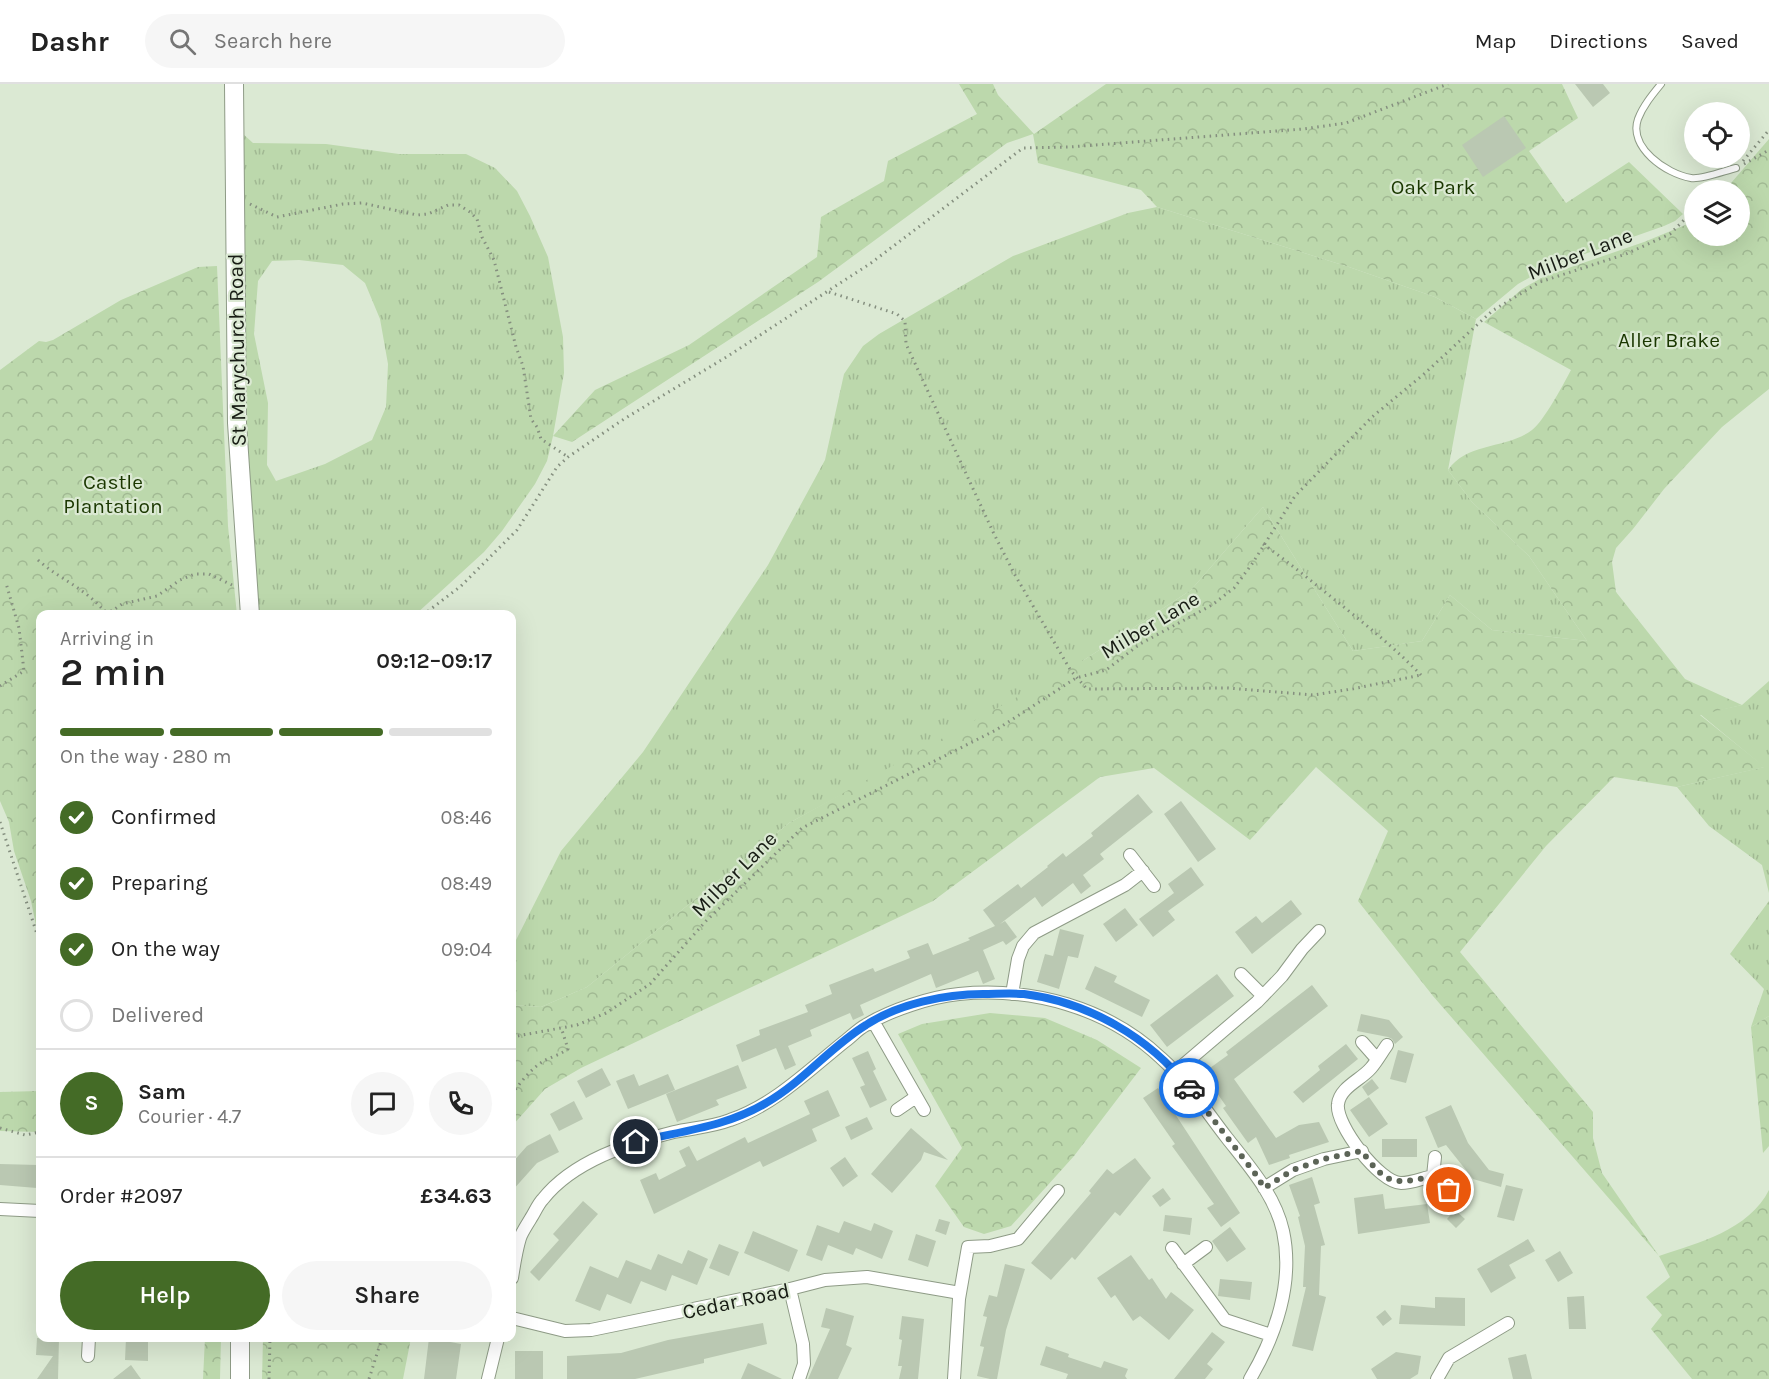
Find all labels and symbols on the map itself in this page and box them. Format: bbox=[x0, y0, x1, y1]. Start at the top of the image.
park label: Oak Park bbox=[1391, 175, 1475, 199]
street label: Milber Lane bbox=[1524, 223, 1636, 285]
street label: St Marychurch Road bbox=[223, 253, 251, 447]
park label: Aller Brake bbox=[1618, 328, 1720, 352]
park label: Castle Plantation bbox=[63, 470, 163, 518]
street label: Milber Lane bbox=[1096, 586, 1204, 664]
street label: Milber Lane bbox=[686, 826, 782, 922]
courier bbox=[1159, 1058, 1219, 1118]
pin bbox=[610, 1116, 661, 1167]
pin bbox=[1423, 1164, 1474, 1215]
street label: Cedar Road bbox=[680, 1278, 792, 1324]

